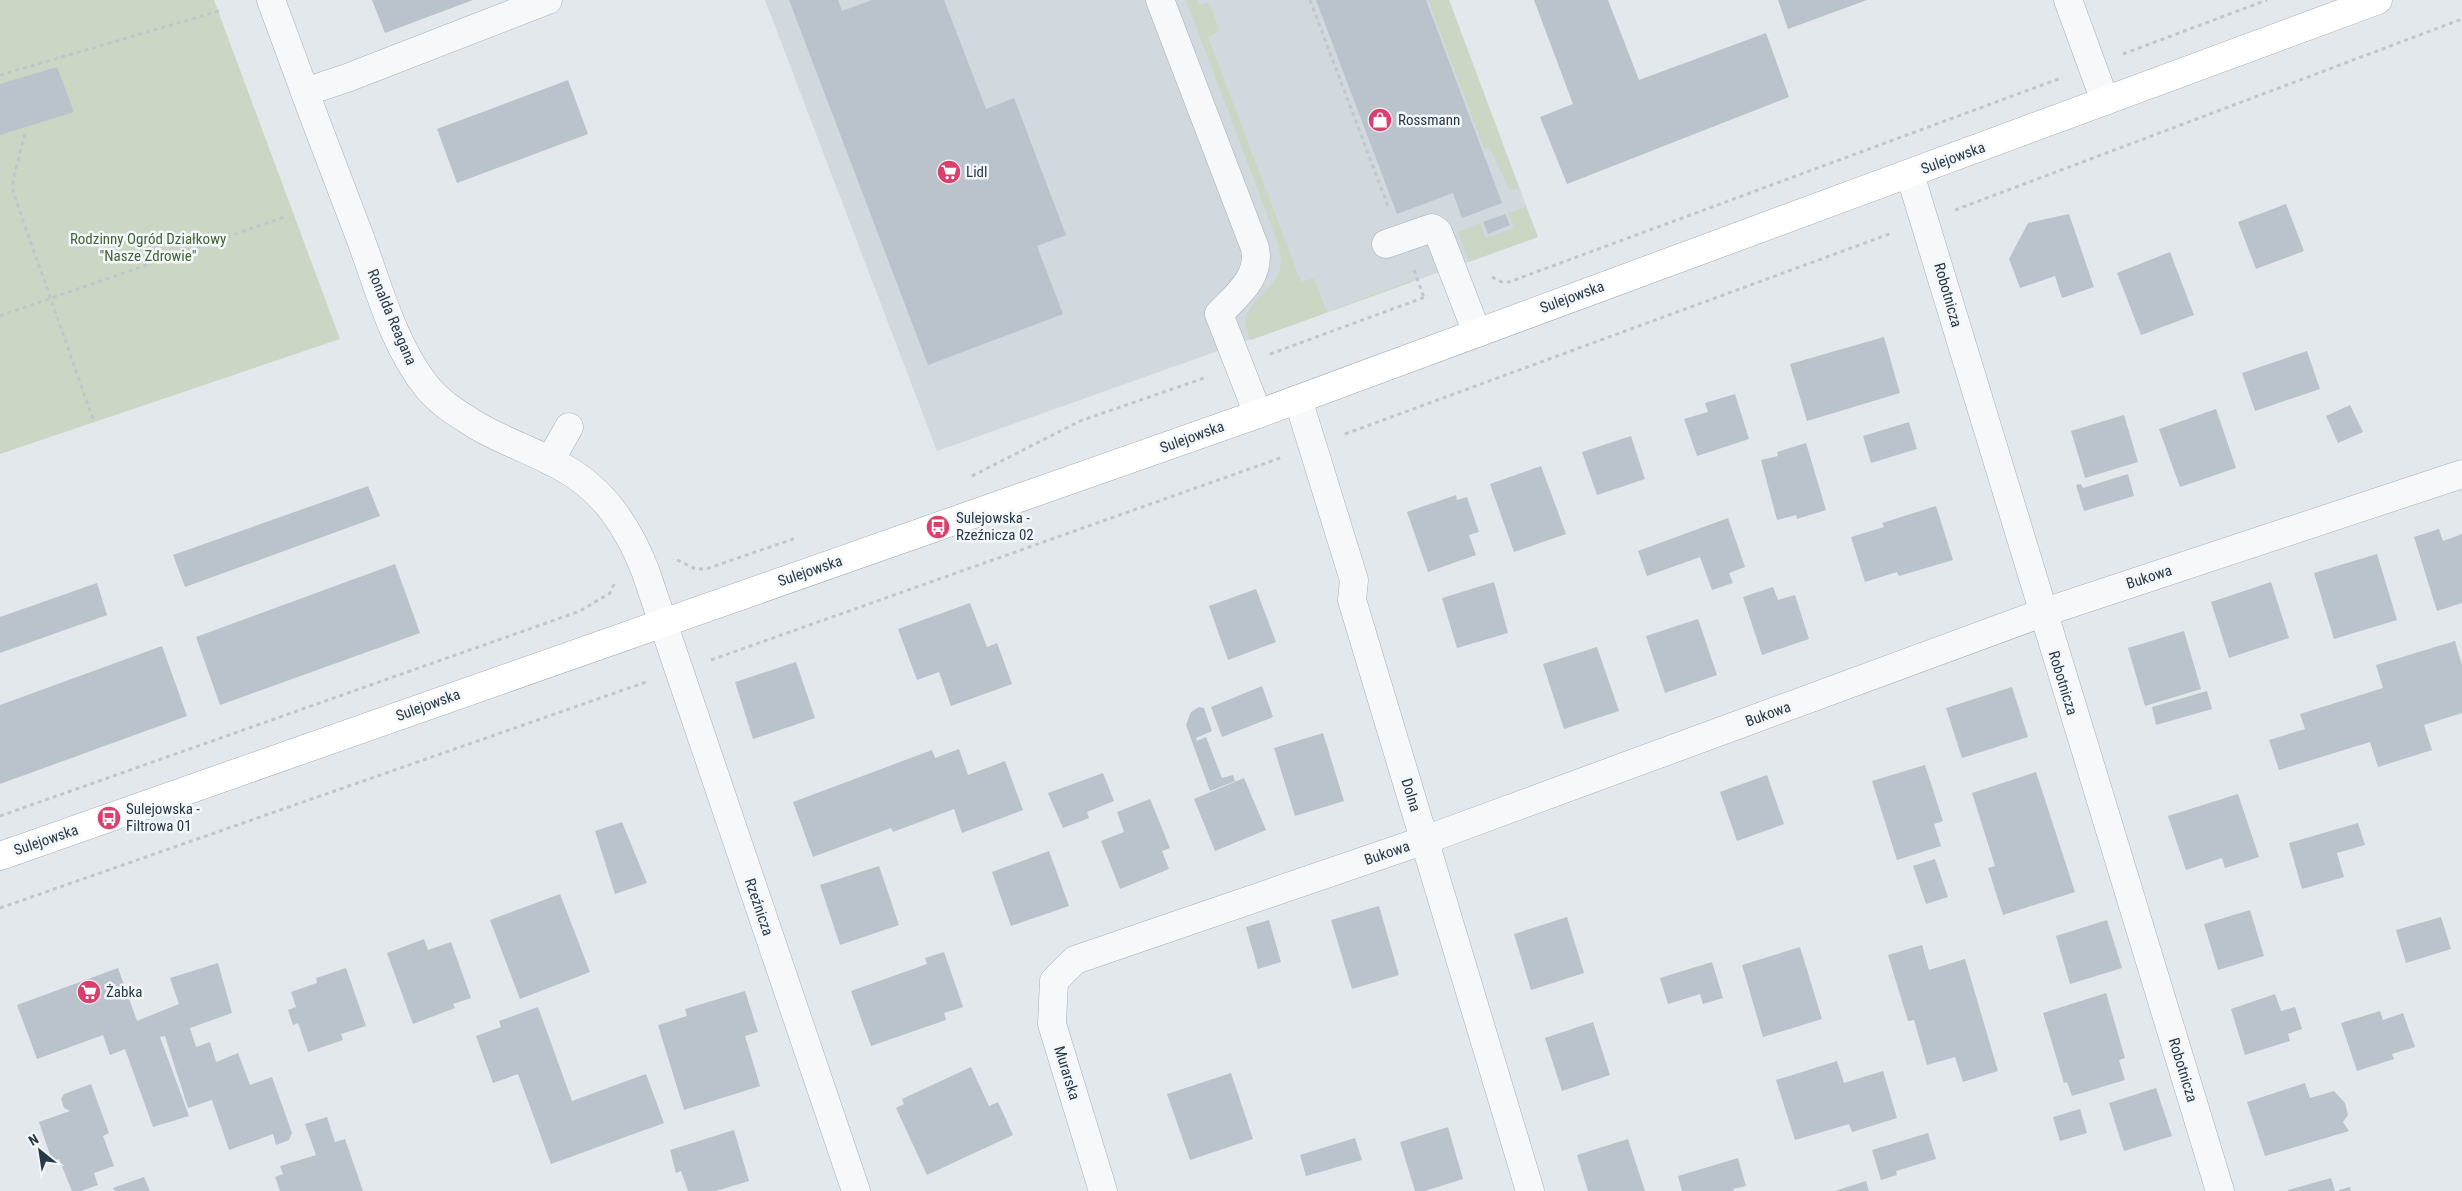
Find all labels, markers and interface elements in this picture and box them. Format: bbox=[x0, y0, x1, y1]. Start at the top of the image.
shop icon: Rossmann bbox=[1367, 107, 1393, 133]
place label: Rossmann bbox=[1398, 111, 1460, 129]
street label: Sulejowska bbox=[1918, 138, 1988, 178]
supermarket icon: Lidl bbox=[936, 159, 962, 185]
place label: Lidl bbox=[966, 163, 987, 181]
park label: Rodzinny Ogród Działkowy "Nasze Zdrowie" bbox=[70, 230, 226, 265]
street label: Robotnicza bbox=[1930, 261, 1966, 329]
street label: Ronalda Reagana bbox=[364, 266, 420, 368]
street label: Sulejowska bbox=[1537, 277, 1607, 317]
street label: Sulejowska bbox=[1157, 417, 1227, 457]
place label: Sulejowska - Rzeźnicza 02 bbox=[956, 509, 1034, 544]
bus stop icon: Sulejowska - Rzeźnicza 02 bbox=[925, 514, 951, 540]
street label: Sulejowska bbox=[775, 552, 845, 590]
street label: Bukowa bbox=[2124, 561, 2174, 593]
street label: Robotnicza bbox=[2045, 649, 2081, 717]
street label: Sulejowska bbox=[393, 685, 463, 725]
street label: Bukowa bbox=[1743, 698, 1793, 730]
street label: Dolna bbox=[1397, 776, 1425, 814]
place label: Sulejowska - Filtrowa 01 bbox=[126, 800, 200, 835]
bus stop icon: Sulejowska - Filtrowa 01 bbox=[96, 805, 122, 831]
street label: Sulejowska bbox=[11, 821, 81, 859]
street label: Bukowa bbox=[1362, 837, 1412, 869]
street label: Rzeźnicza bbox=[741, 876, 777, 938]
supermarket icon: Żabka bbox=[76, 979, 102, 1005]
place label: Żabka bbox=[106, 983, 142, 1001]
street label: Robotnicza bbox=[2165, 1036, 2201, 1104]
street label: Murarska bbox=[1050, 1044, 1084, 1102]
north arrow bbox=[15, 1126, 65, 1176]
text: N bbox=[26, 1131, 41, 1149]

